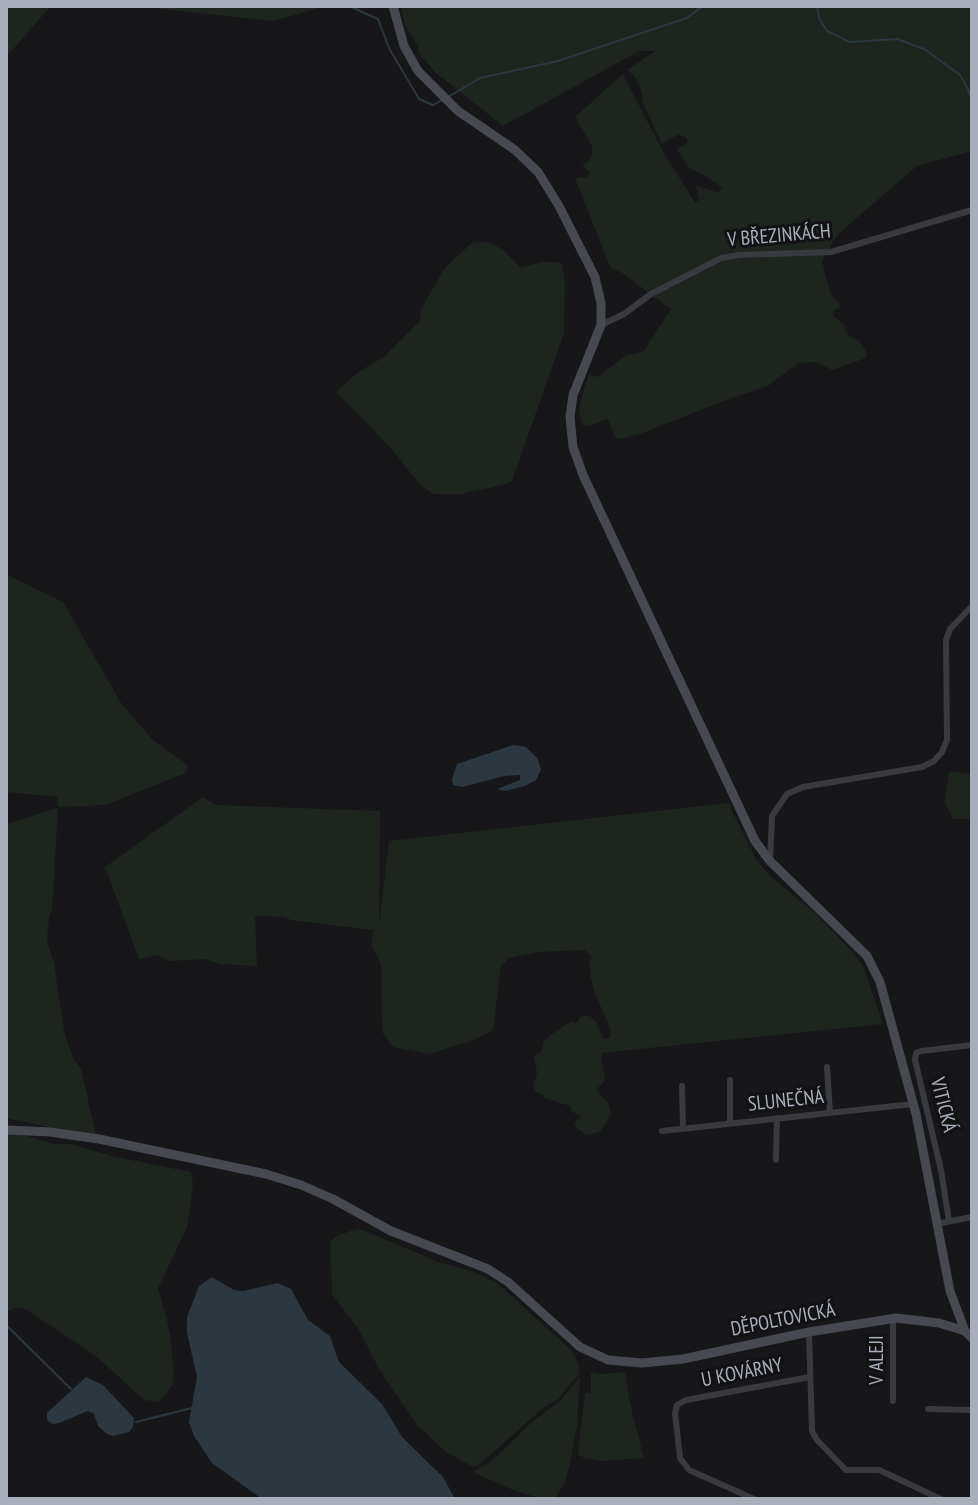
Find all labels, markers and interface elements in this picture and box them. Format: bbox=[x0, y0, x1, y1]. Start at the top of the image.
street label: V BŘEZINKÁCH bbox=[726, 220, 832, 252]
street label: VITICKÁ bbox=[925, 1075, 961, 1135]
street label: SLUNEČNÁ bbox=[747, 1085, 825, 1117]
street label: DĚPOLTOVICKÁ bbox=[729, 1298, 837, 1342]
street label: V ALEJI bbox=[865, 1335, 889, 1385]
street label: U KOVÁRNY bbox=[699, 1353, 785, 1393]

